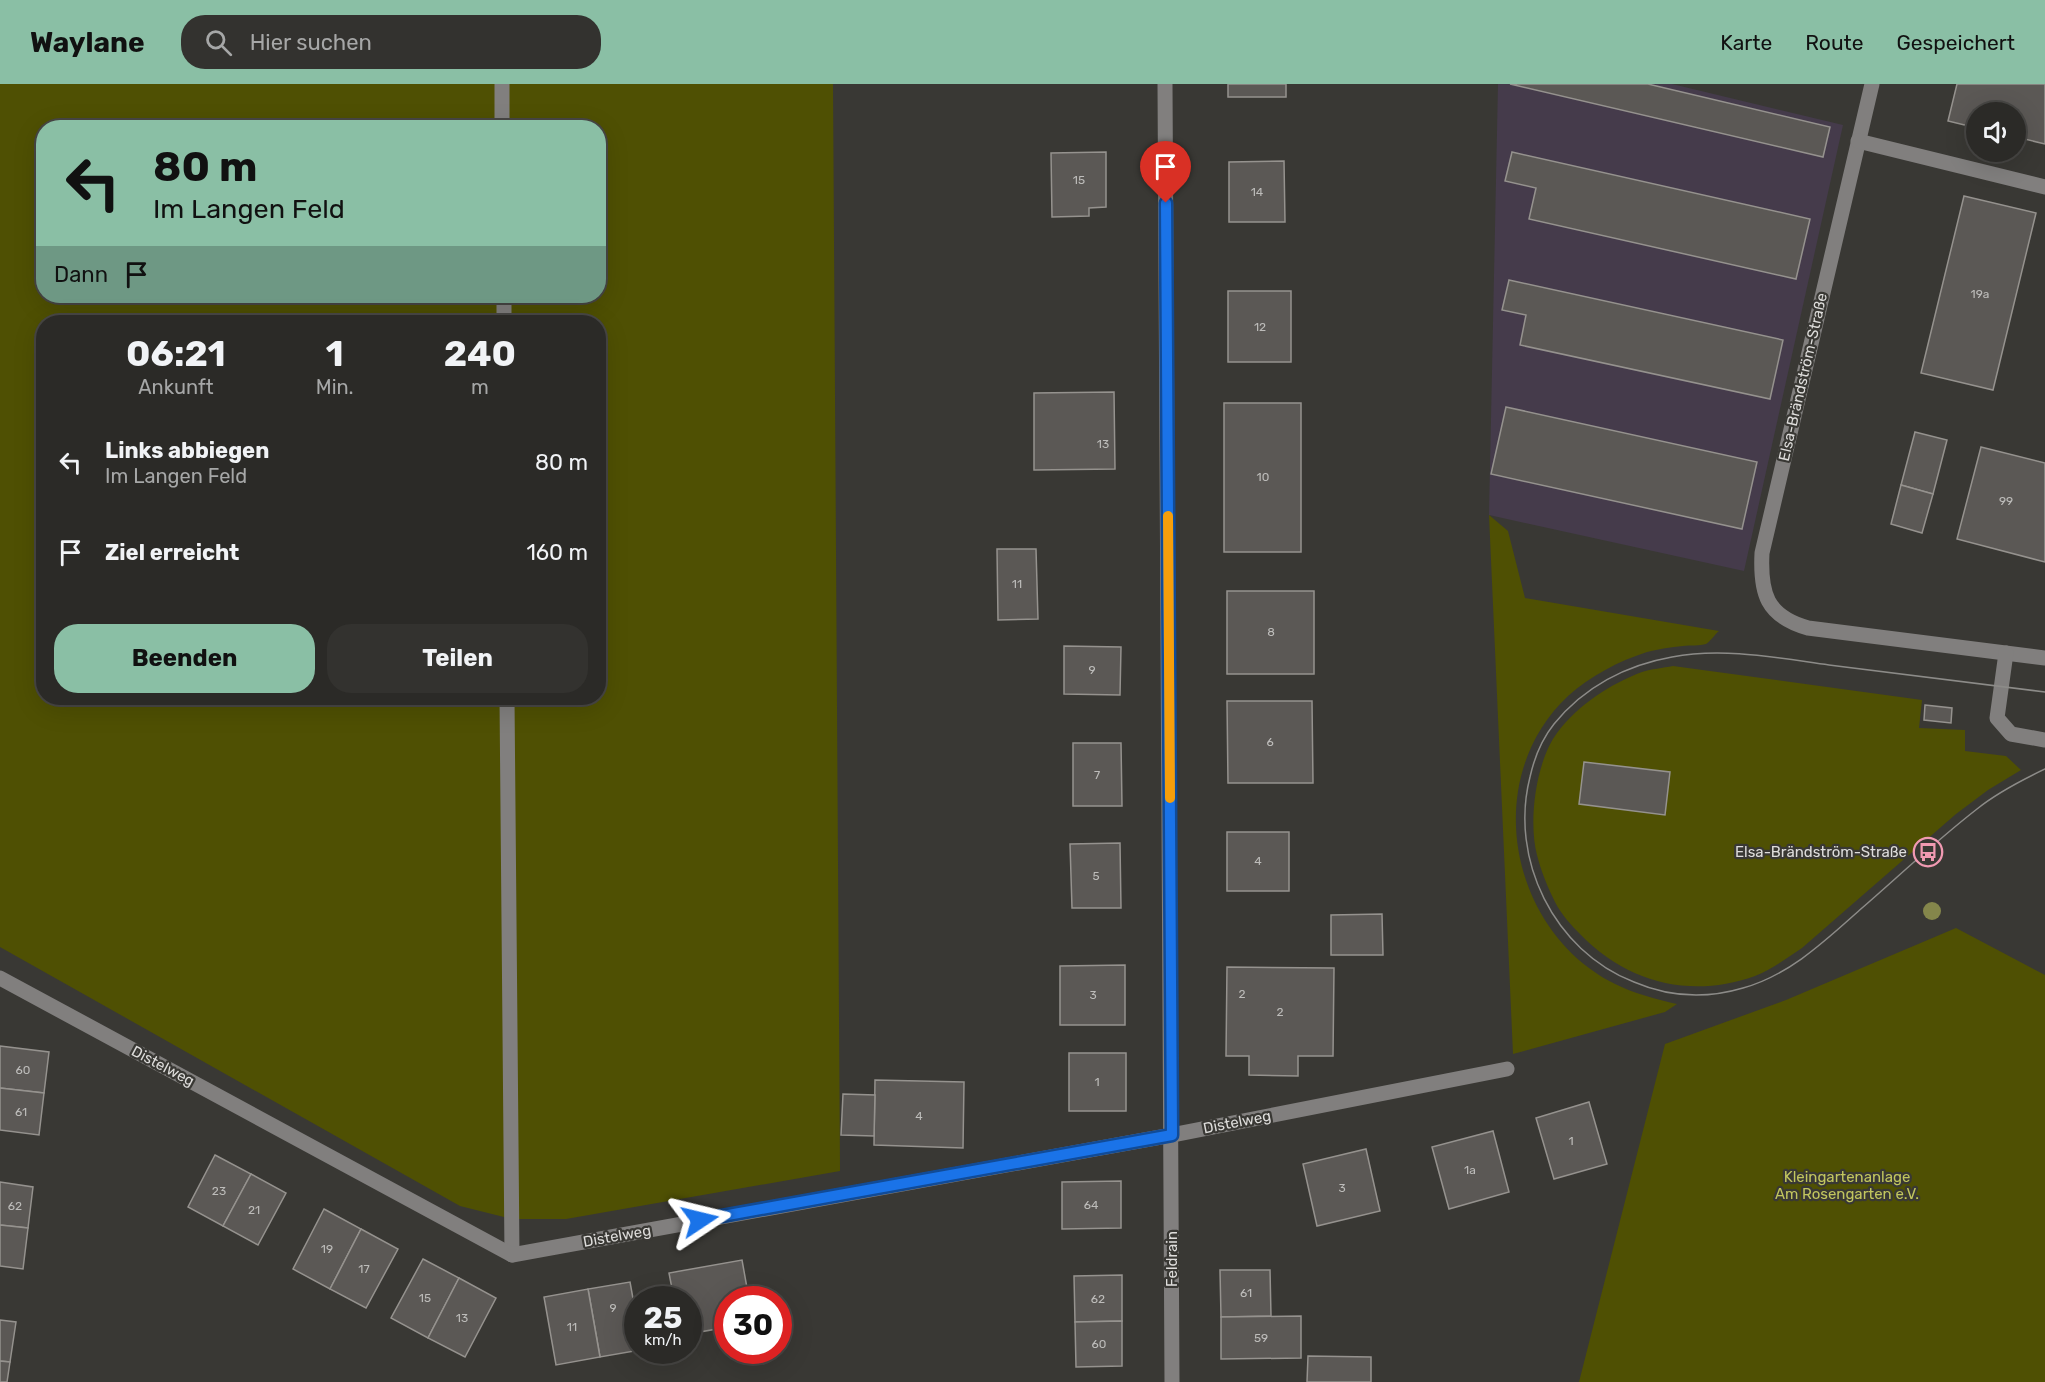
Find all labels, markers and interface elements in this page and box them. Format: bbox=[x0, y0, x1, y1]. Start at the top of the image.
search box bbox=[181, 15, 601, 69]
text: Waylane bbox=[30, 26, 145, 59]
icon: search bbox=[202, 26, 235, 59]
text: Hier suchen bbox=[250, 29, 372, 56]
text: Karte bbox=[1720, 30, 1772, 55]
text: Route bbox=[1805, 30, 1864, 55]
text: Gespeichert bbox=[1897, 30, 2015, 55]
map controls bbox=[1966, 102, 2026, 162]
button: sound bbox=[1966, 102, 2026, 162]
pin bbox=[1140, 141, 1191, 203]
text: 80 m bbox=[153, 142, 257, 192]
icon: left bbox=[54, 144, 132, 222]
icon: arrive bbox=[1149, 150, 1182, 183]
house number: 15 bbox=[1073, 173, 1085, 187]
house number: 14 bbox=[1251, 185, 1264, 199]
text: Im Langen Feld bbox=[153, 193, 345, 225]
icon: arrive bbox=[120, 258, 153, 291]
text: Dann bbox=[54, 261, 108, 288]
house number: 19a bbox=[1971, 287, 1989, 301]
street label: Elsa-Brändström-Straße bbox=[1775, 291, 1831, 463]
house number: 12 bbox=[1254, 320, 1266, 334]
text: 06:21 bbox=[126, 332, 226, 375]
text: 1 bbox=[326, 332, 344, 375]
text: 240 bbox=[444, 332, 516, 375]
text: Ankunft bbox=[138, 375, 214, 399]
text: Min. bbox=[316, 375, 354, 399]
text: m bbox=[471, 375, 489, 399]
text: Links abbiegen bbox=[105, 437, 269, 464]
house number: 13 bbox=[1097, 437, 1109, 451]
icon: left bbox=[54, 446, 87, 479]
text: 80 m bbox=[535, 449, 588, 476]
text: Im Langen Feld bbox=[105, 464, 247, 488]
house number: 10 bbox=[1257, 470, 1269, 484]
house number: 99 bbox=[1999, 494, 2013, 508]
icon: arrive bbox=[54, 536, 87, 569]
text: Ziel erreicht bbox=[105, 539, 239, 566]
text: 160 m bbox=[526, 539, 588, 566]
house number: 11 bbox=[1012, 577, 1022, 591]
button: Beenden bbox=[54, 624, 315, 693]
button: Teilen bbox=[327, 624, 588, 693]
house number: 8 bbox=[1267, 625, 1275, 639]
house number: 9 bbox=[1088, 663, 1096, 677]
house number: 6 bbox=[1266, 735, 1274, 749]
house number: 7 bbox=[1094, 768, 1100, 782]
bus stop icon: Elsa-Brändström-Straße bbox=[1912, 836, 1944, 868]
place label: Elsa-Brändström-Straße bbox=[1735, 843, 1907, 861]
house number: 4 bbox=[1254, 854, 1262, 868]
house number: 5 bbox=[1092, 869, 1100, 883]
house number: 2 bbox=[1238, 987, 1246, 1001]
house number: 3 bbox=[1089, 988, 1097, 1002]
house number: 2 bbox=[1276, 1005, 1284, 1019]
street label: Distelweg bbox=[128, 1042, 198, 1090]
house number: 60 bbox=[16, 1063, 30, 1077]
house number: 1 bbox=[1094, 1075, 1100, 1089]
house number: 61 bbox=[15, 1105, 27, 1119]
street label: Distelweg bbox=[1202, 1107, 1272, 1137]
house number: 4 bbox=[915, 1109, 923, 1123]
house number: 1 bbox=[1568, 1134, 1574, 1148]
house number: 1a bbox=[1464, 1163, 1476, 1177]
park label: Kleingartenanlage Am Rosengarten e.V. bbox=[1775, 1168, 1919, 1203]
house number: 3 bbox=[1338, 1181, 1346, 1195]
house number: 23 bbox=[212, 1184, 226, 1198]
position arrow bbox=[668, 1188, 732, 1252]
house number: 64 bbox=[1084, 1198, 1099, 1212]
house number: 62 bbox=[8, 1199, 22, 1213]
house number: 21 bbox=[248, 1203, 260, 1217]
street label: Distelweg bbox=[582, 1221, 652, 1251]
street label: Feldrain bbox=[1163, 1231, 1181, 1287]
house number: 19 bbox=[321, 1242, 333, 1256]
house number: 17 bbox=[358, 1262, 370, 1276]
speed limit sign: 30 bbox=[714, 1286, 792, 1364]
house number: 61 bbox=[1240, 1286, 1252, 1300]
house number: 15 bbox=[419, 1291, 431, 1305]
house number: 62 bbox=[1091, 1292, 1105, 1306]
text: 25 bbox=[644, 1300, 682, 1336]
house number: 9 bbox=[609, 1301, 617, 1315]
house number: 13 bbox=[456, 1311, 468, 1325]
house number: 11 bbox=[567, 1320, 577, 1334]
text: km/h bbox=[644, 1331, 682, 1349]
house number: 59 bbox=[1254, 1331, 1268, 1345]
house number: 60 bbox=[1092, 1337, 1106, 1351]

